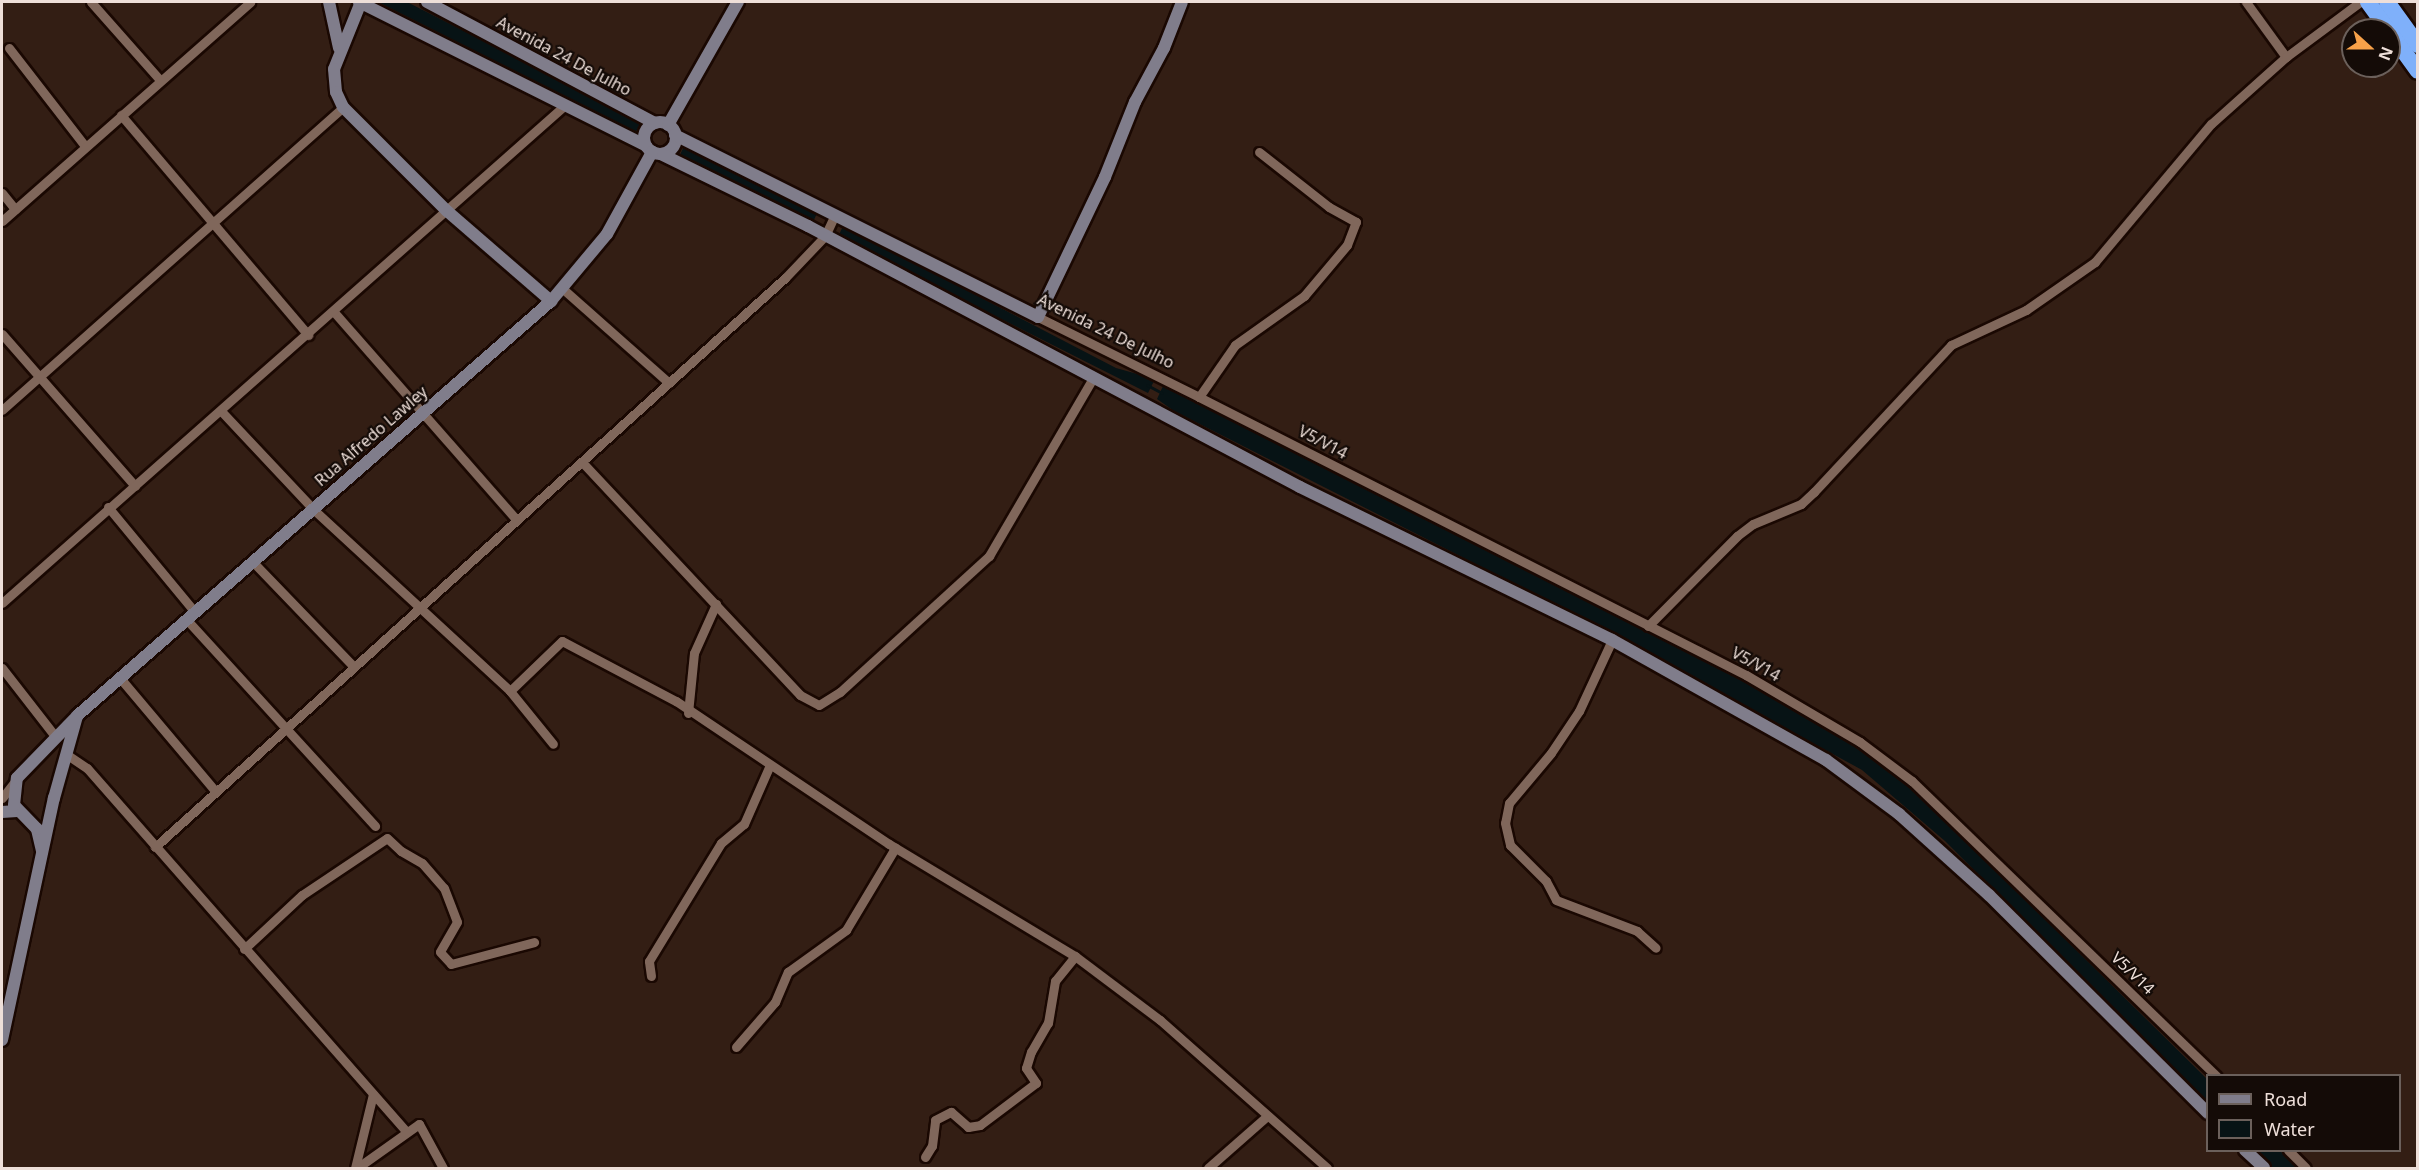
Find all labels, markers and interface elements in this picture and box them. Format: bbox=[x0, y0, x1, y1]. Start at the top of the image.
street label: Avenida 24 De Julho bbox=[493, 12, 635, 100]
north arrow bbox=[2341, 18, 2401, 78]
text: N bbox=[2373, 44, 2399, 64]
street label: Avenida 24 De Julho bbox=[1035, 290, 1177, 372]
street label: Rua Alfredo Lawley bbox=[311, 382, 431, 490]
street label: V5/V14 bbox=[1295, 421, 1351, 463]
street label: V5/V14 bbox=[1728, 643, 1784, 685]
street label: V5/V14 bbox=[2107, 948, 2159, 998]
legend bbox=[2206, 1074, 2401, 1152]
text: Road bbox=[2264, 1087, 2307, 1111]
text: Water bbox=[2264, 1117, 2315, 1141]

